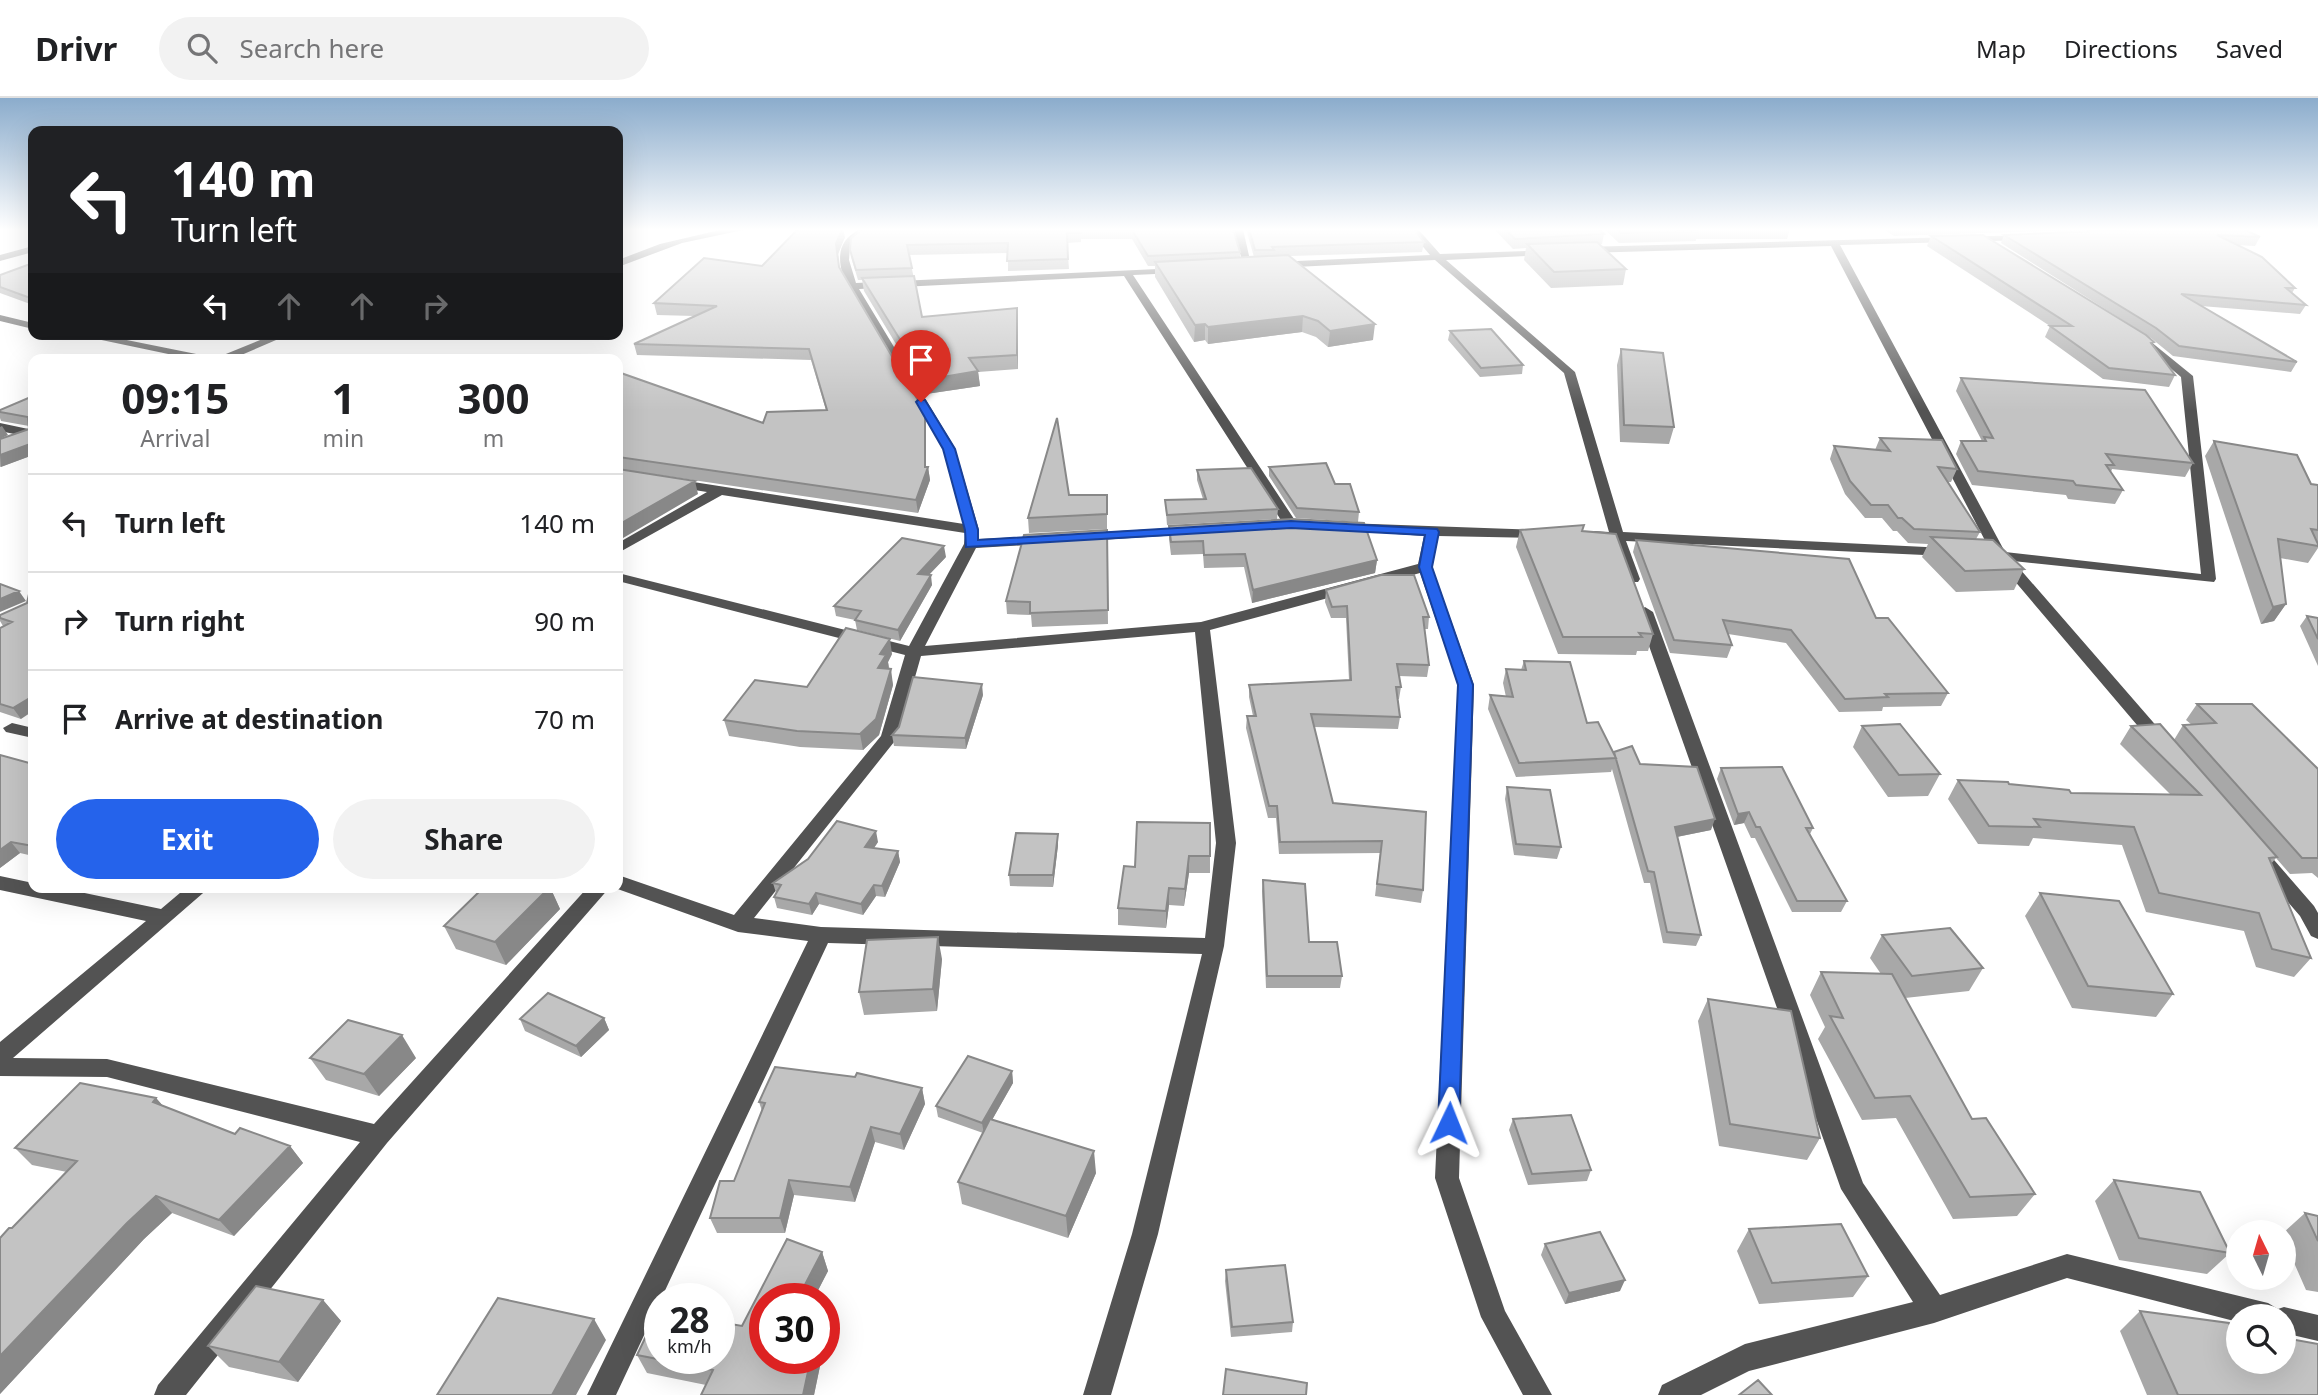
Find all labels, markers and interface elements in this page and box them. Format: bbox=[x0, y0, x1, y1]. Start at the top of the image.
search box bbox=[159, 17, 649, 80]
text: Drivr bbox=[35, 26, 117, 71]
icon: search bbox=[183, 29, 221, 67]
text: Search here bbox=[239, 30, 384, 66]
text: Map bbox=[1976, 32, 2026, 65]
text: Directions bbox=[2064, 32, 2178, 65]
text: Saved bbox=[2216, 32, 2283, 65]
text: 140 m bbox=[171, 145, 316, 211]
icon: left bbox=[56, 154, 147, 245]
text: Turn left bbox=[171, 208, 297, 251]
icon: left bbox=[197, 287, 235, 325]
icon: ahead bbox=[270, 287, 308, 325]
icon: ahead bbox=[343, 287, 381, 325]
icon: right bbox=[416, 287, 454, 325]
pin bbox=[891, 330, 951, 402]
icon: arrive bbox=[902, 341, 940, 379]
text: 09:15 bbox=[121, 369, 229, 426]
text: 1 bbox=[331, 369, 355, 426]
text: 300 bbox=[458, 369, 530, 426]
text: Arrival bbox=[140, 422, 210, 454]
text: min bbox=[323, 422, 364, 454]
text: m bbox=[483, 422, 504, 454]
icon: left bbox=[56, 504, 94, 542]
text: Turn left bbox=[115, 505, 226, 541]
text: 140 m bbox=[519, 505, 595, 541]
icon: right bbox=[56, 602, 94, 640]
text: Turn right bbox=[115, 603, 245, 639]
text: 90 m bbox=[534, 603, 595, 639]
icon: arrive bbox=[56, 700, 94, 738]
text: Arrive at destination bbox=[115, 701, 384, 737]
text: 70 m bbox=[534, 701, 595, 737]
button: Exit bbox=[56, 799, 319, 879]
button: Share bbox=[333, 799, 595, 879]
position arrow bbox=[1412, 1086, 1486, 1160]
north arrow bbox=[2226, 1220, 2296, 1290]
map controls bbox=[2226, 1220, 2296, 1374]
speed limit sign: 30 bbox=[749, 1283, 840, 1374]
text: 28 bbox=[669, 1296, 710, 1343]
button: search bbox=[2226, 1304, 2296, 1374]
text: km/h bbox=[667, 1334, 712, 1358]

